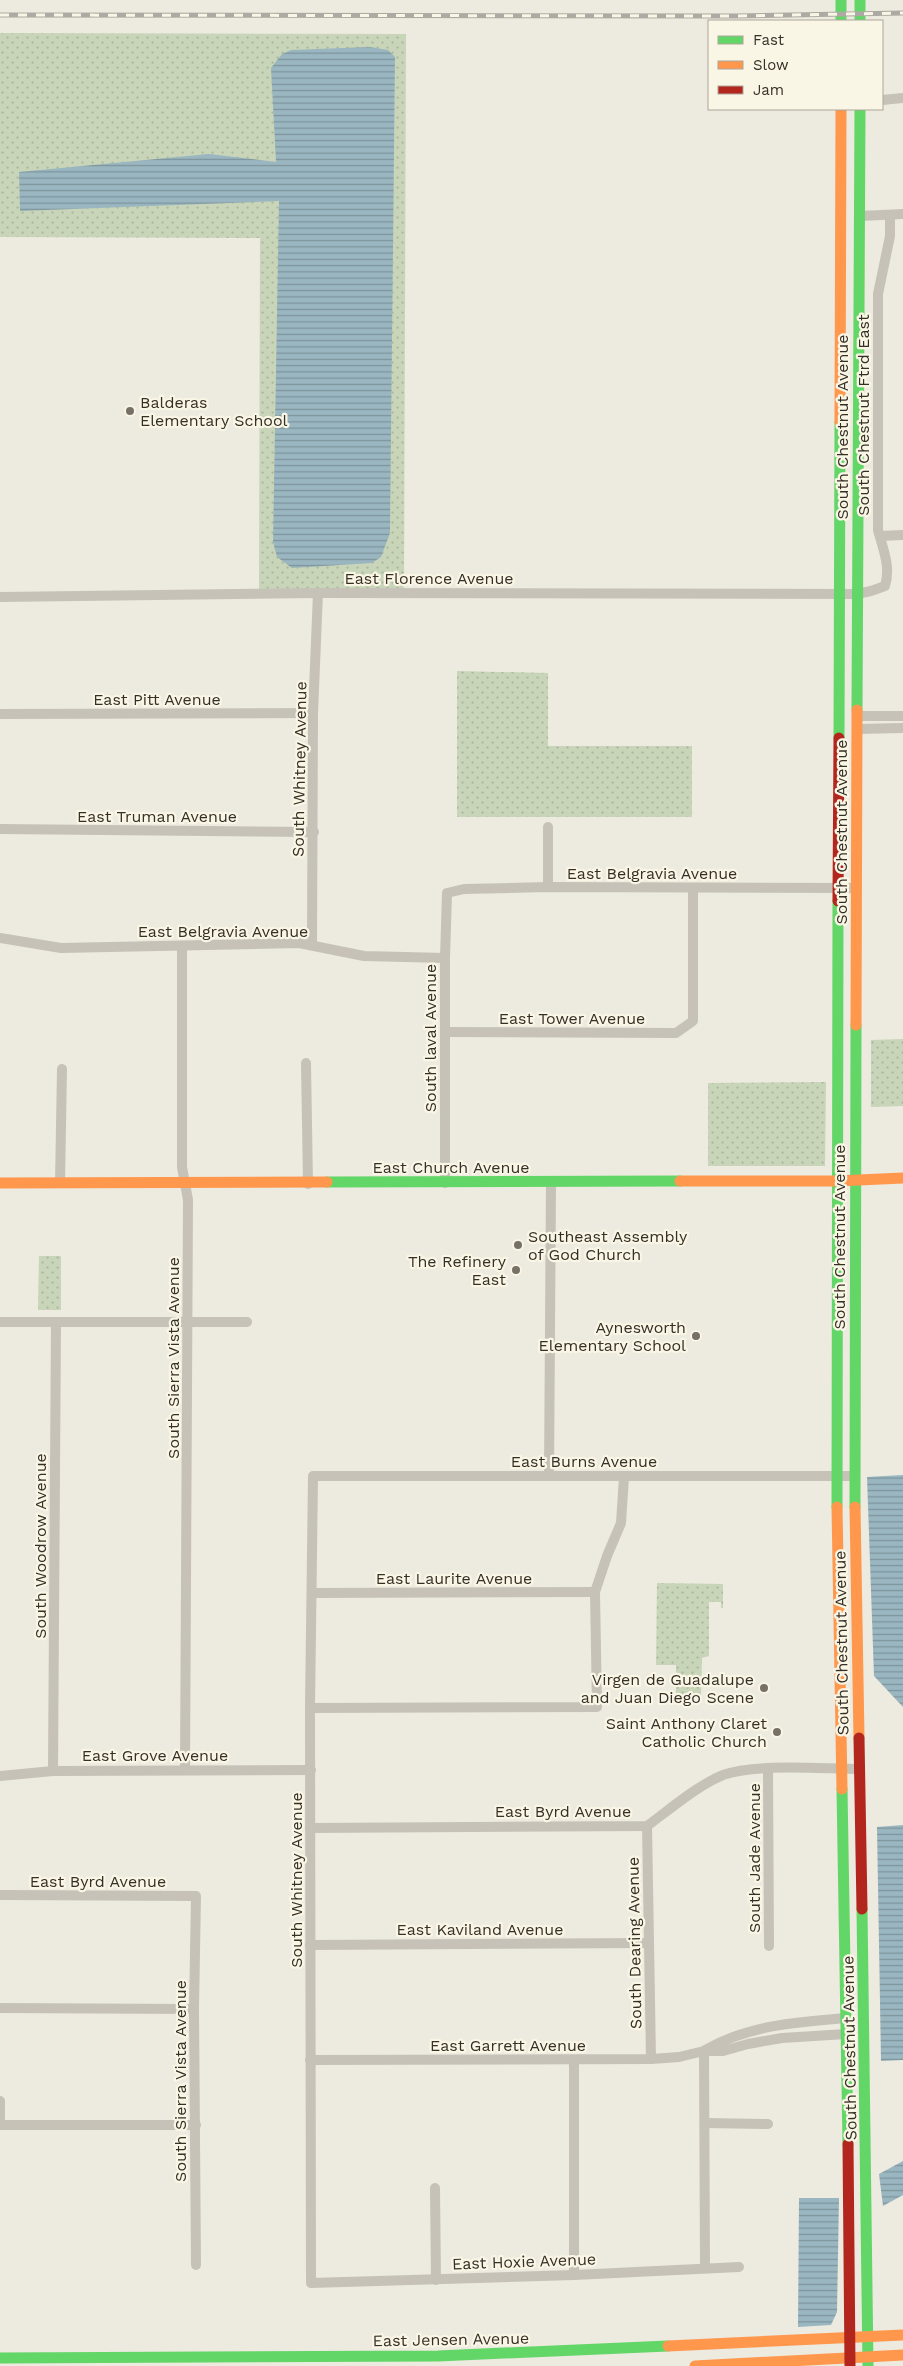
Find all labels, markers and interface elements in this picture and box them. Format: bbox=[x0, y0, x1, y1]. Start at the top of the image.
legend bbox=[708, 20, 883, 110]
text: Fast bbox=[753, 31, 785, 49]
text: Slow bbox=[753, 56, 789, 74]
text: Jam bbox=[753, 81, 784, 99]
street label: South Chestnut Ftrd East bbox=[854, 314, 873, 516]
street label: South Chestnut Avenue bbox=[833, 335, 852, 519]
place label: Balderas Elementary School bbox=[140, 393, 288, 430]
marker: Balderas Elementary School bbox=[124, 405, 136, 417]
street label: East Florence Avenue bbox=[344, 569, 514, 588]
street label: South Whitney Avenue bbox=[288, 681, 311, 857]
street label: East Pitt Avenue bbox=[93, 690, 221, 709]
street label: South Chestnut Avenue bbox=[832, 740, 851, 924]
street label: East Truman Avenue bbox=[77, 807, 237, 826]
street label: East Belgravia Avenue bbox=[567, 864, 737, 883]
street label: East Belgravia Avenue bbox=[138, 922, 308, 941]
street label: South laval Avenue bbox=[421, 964, 440, 1112]
street label: East Tower Avenue bbox=[499, 1009, 645, 1028]
street label: South Chestnut Avenue bbox=[830, 1145, 849, 1329]
street label: East Church Avenue bbox=[372, 1158, 530, 1177]
place label: Southeast Assembly of God Church bbox=[528, 1227, 688, 1264]
marker: Southeast Assembly of God Church bbox=[512, 1239, 524, 1251]
place label: The Refinery East bbox=[408, 1252, 507, 1289]
street label: South Sierra Vista Avenue bbox=[164, 1257, 183, 1459]
marker: The Refinery East bbox=[510, 1264, 522, 1276]
place label: Aynesworth Elementary School bbox=[539, 1318, 686, 1355]
marker: Aynesworth Elementary School bbox=[690, 1330, 702, 1342]
street label: East Burns Avenue bbox=[511, 1452, 657, 1471]
street label: South Woodrow Avenue bbox=[31, 1453, 50, 1639]
street label: South Chestnut Avenue bbox=[830, 1550, 853, 1736]
street label: East Laurite Avenue bbox=[376, 1569, 532, 1588]
place label: Virgen de Guadalupe and Juan Diego Scene bbox=[581, 1670, 754, 1707]
marker: Virgen de Guadalupe and Juan Diego Scene bbox=[758, 1682, 770, 1694]
place label: Saint Anthony Claret Catholic Church bbox=[606, 1714, 767, 1751]
marker: Saint Anthony Claret Catholic Church bbox=[771, 1726, 783, 1738]
street label: East Grove Avenue bbox=[82, 1746, 228, 1765]
street label: South Jade Avenue bbox=[745, 1783, 764, 1933]
street label: South Whitney Avenue bbox=[287, 1792, 306, 1968]
street label: East Byrd Avenue bbox=[495, 1802, 631, 1821]
street label: South Dearing Avenue bbox=[623, 1857, 646, 2029]
street label: East Byrd Avenue bbox=[30, 1872, 166, 1891]
street label: East Kaviland Avenue bbox=[397, 1920, 563, 1939]
street label: South Chestnut Avenue bbox=[838, 1955, 861, 2141]
street label: South Sierra Vista Avenue bbox=[171, 1980, 190, 2182]
street label: East Garrett Avenue bbox=[430, 2036, 586, 2055]
street label: East Hoxie Avenue bbox=[452, 2249, 596, 2274]
street label: East Jensen Avenue bbox=[373, 2329, 529, 2350]

